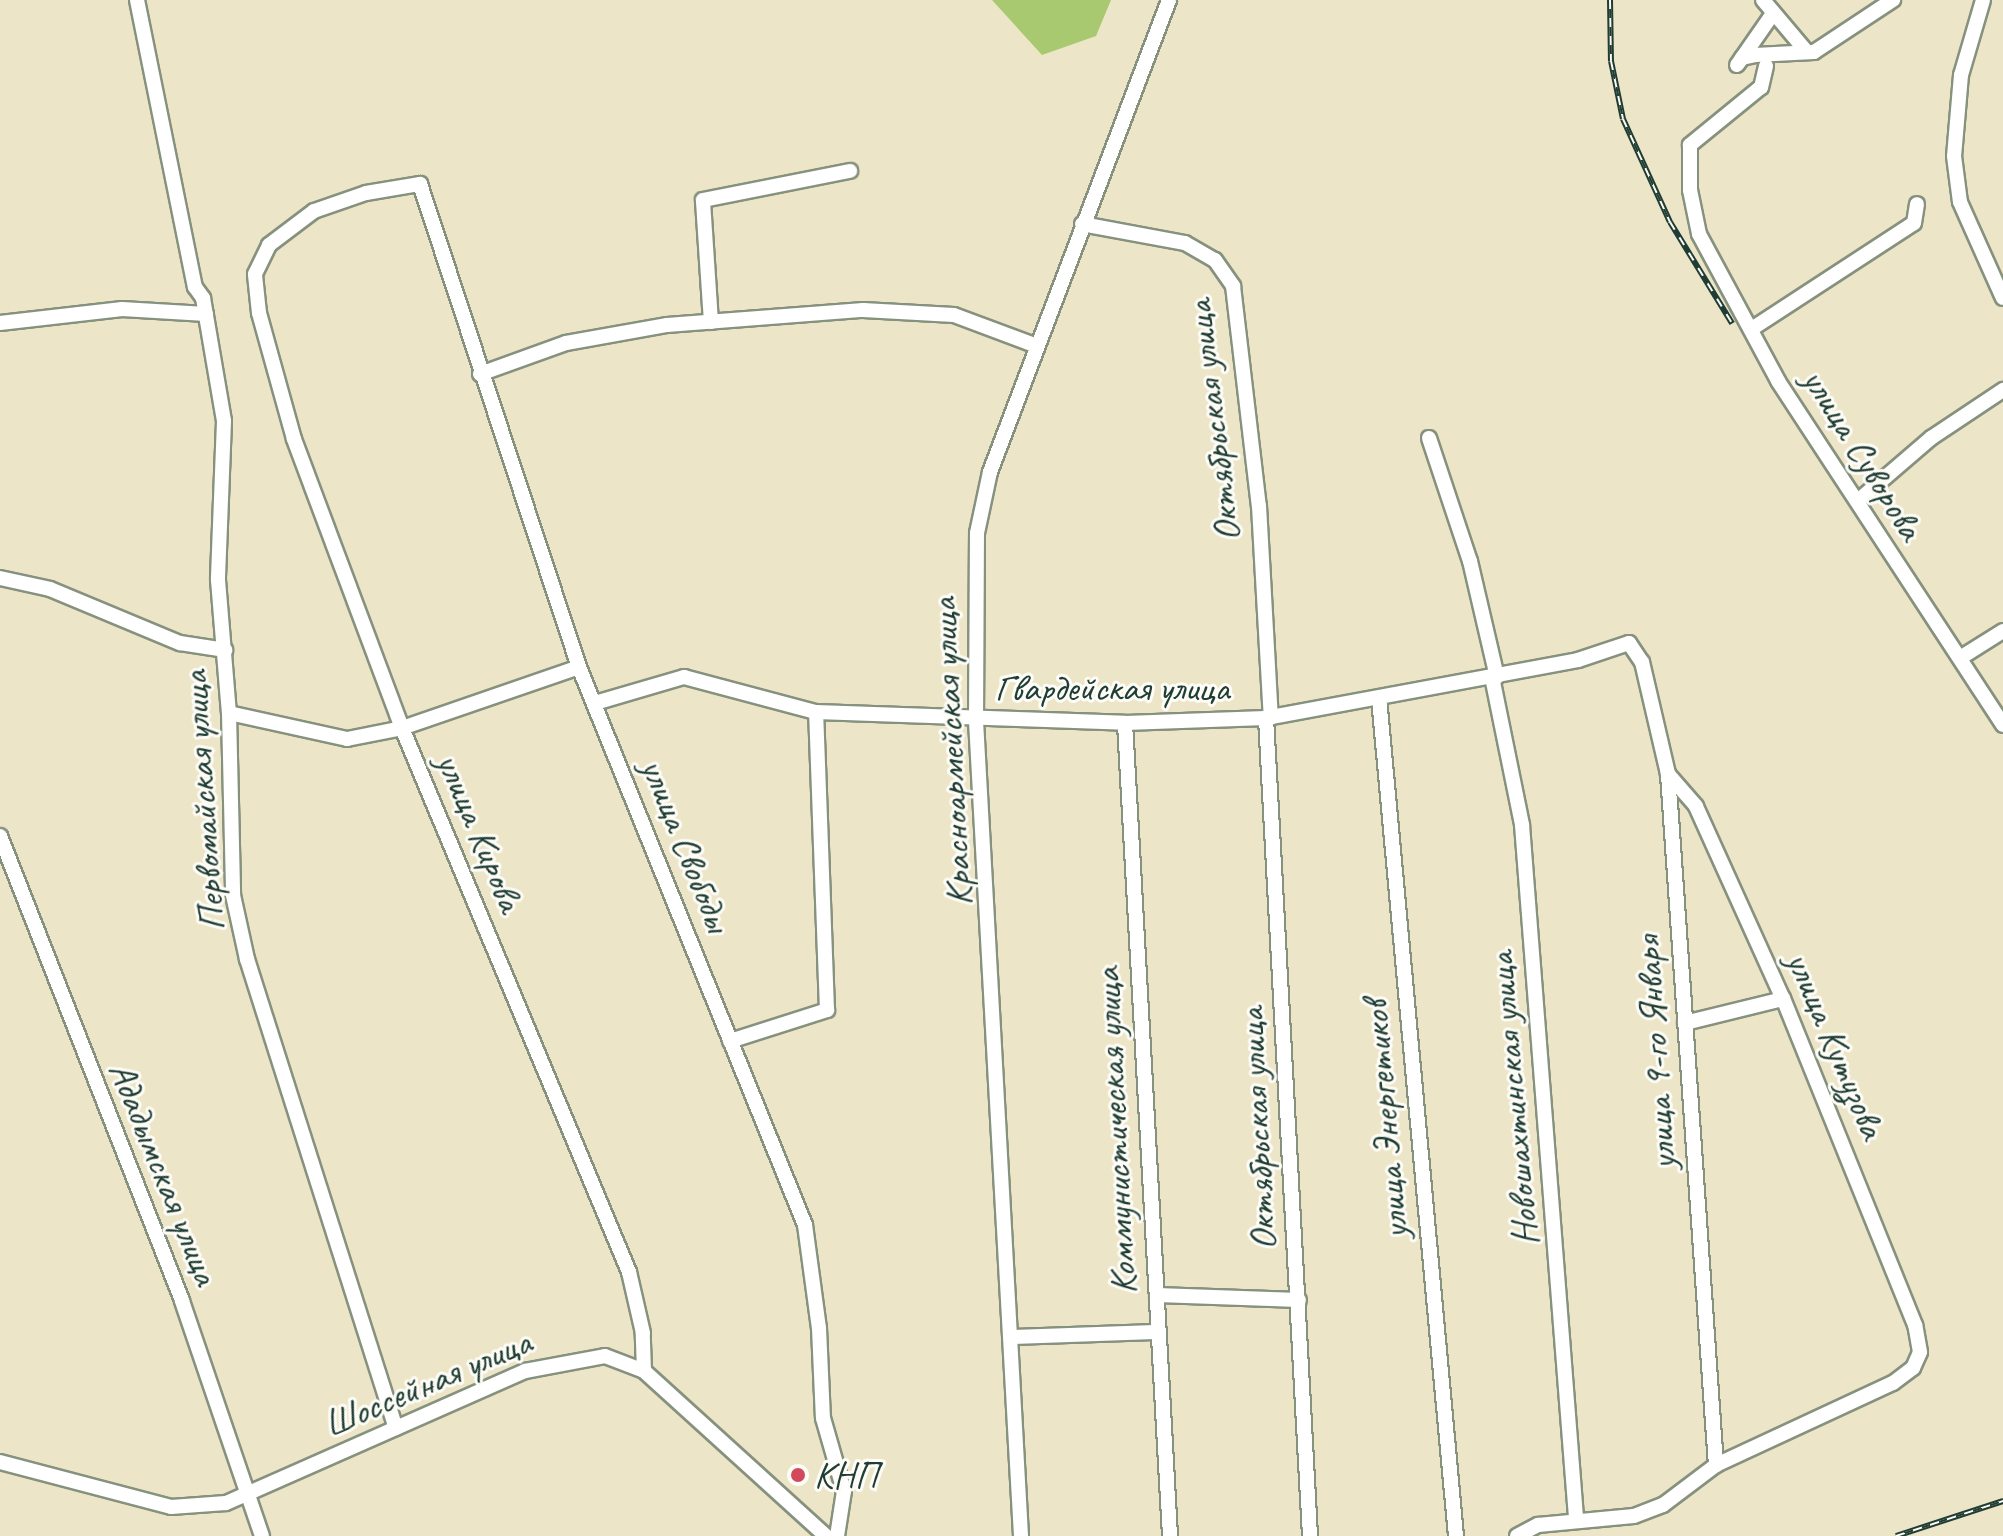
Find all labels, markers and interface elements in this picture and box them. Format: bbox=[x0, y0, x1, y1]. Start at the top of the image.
street label: Октябрьская улица bbox=[1175, 297, 1251, 545]
street label: улица Суворова bbox=[1792, 360, 1934, 548]
street label: Красноармейская улица bbox=[920, 596, 982, 908]
street label: Гвардейская улица bbox=[993, 665, 1231, 711]
street label: Первомайская улица bbox=[171, 668, 235, 934]
street label: улица Кирова bbox=[426, 746, 534, 918]
street label: улица Свободы bbox=[631, 753, 741, 937]
street label: улица 9-го Января bbox=[1624, 935, 1686, 1171]
street label: улица Кутузова bbox=[1776, 945, 1896, 1145]
street label: Новошахтинская улица bbox=[1477, 950, 1549, 1248]
street label: Коммунистическая улица bbox=[1084, 966, 1146, 1296]
street label: улица Энергетиков bbox=[1352, 1000, 1418, 1240]
street label: Октябрьская улица bbox=[1228, 1006, 1286, 1252]
street label: Ададымская улица bbox=[98, 1054, 230, 1292]
street label: Шоссейная улица bbox=[314, 1318, 540, 1448]
place label: КНП bbox=[814, 1452, 877, 1498]
marker: КНП bbox=[789, 1466, 807, 1484]

